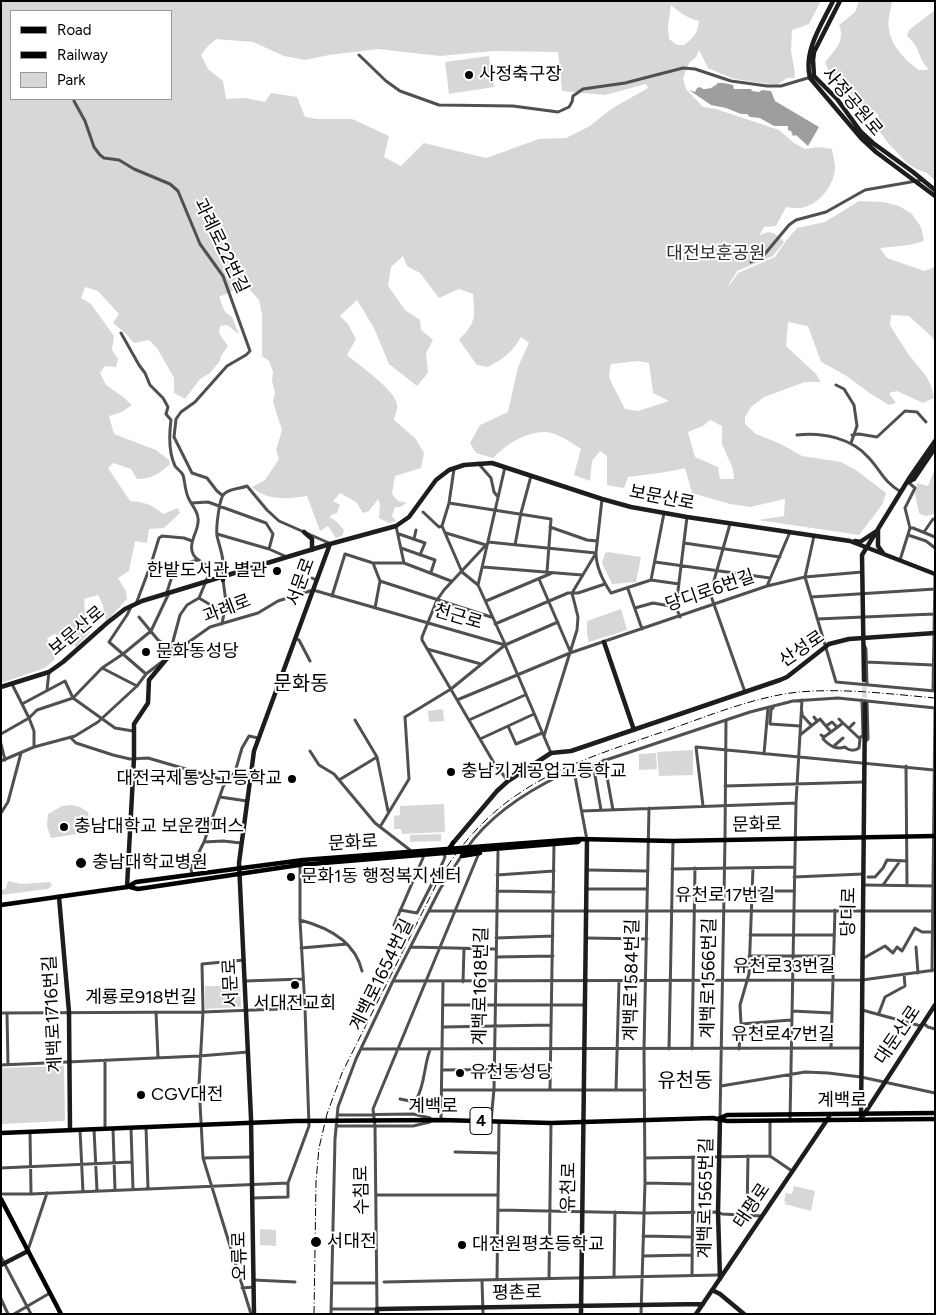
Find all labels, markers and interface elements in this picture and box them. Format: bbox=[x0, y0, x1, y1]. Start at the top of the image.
legend bbox=[10, 10, 172, 100]
text: Road bbox=[57, 21, 92, 39]
text: Railway bbox=[57, 46, 108, 64]
street label: 사정공원로 bbox=[817, 63, 887, 141]
place label: 사정축구장 bbox=[479, 64, 562, 86]
marker: 사정축구장 bbox=[463, 69, 475, 81]
text: Park bbox=[57, 71, 86, 89]
street label: 과례로22번길 bbox=[189, 195, 253, 297]
park label: 대전보훈공원 bbox=[666, 243, 766, 265]
street label: 보문산로 bbox=[627, 481, 697, 515]
street label: 서문로 bbox=[282, 555, 320, 609]
place label: 한밭도서관 별관 bbox=[147, 560, 267, 582]
marker: 한밭도서관 별관 bbox=[271, 565, 283, 577]
street label: 당디로6번길 bbox=[663, 566, 757, 616]
street label: 과례로 bbox=[200, 590, 254, 628]
street label: 천근로 bbox=[431, 600, 485, 634]
street label: 보문산로 bbox=[45, 601, 109, 661]
street label: 산성로 bbox=[775, 626, 829, 672]
place label: 문화동성당 bbox=[156, 641, 239, 663]
marker: 문화동성당 bbox=[140, 646, 152, 658]
district label: 문화동 bbox=[273, 672, 329, 696]
place label: 충남기계공업고등학교 bbox=[461, 761, 627, 783]
marker: 충남기계공업고등학교 bbox=[445, 766, 457, 778]
place label: 대전국제통상고등학교 bbox=[116, 768, 282, 790]
marker: 대전국제통상고등학교 bbox=[286, 773, 298, 785]
street label: 문화로 bbox=[732, 814, 782, 836]
place label: 충남대학교 보운캠퍼스 bbox=[74, 816, 244, 838]
marker: 충남대학교 보운캠퍼스 bbox=[58, 821, 70, 833]
street label: 문화로 bbox=[328, 831, 378, 855]
place label: 충남대학교병원 bbox=[92, 852, 208, 874]
marker: 충남대학교병원 bbox=[74, 856, 88, 870]
place label: 문화1동 행정복지센터 bbox=[301, 866, 462, 888]
marker: 문화1동 행정복지센터 bbox=[285, 871, 297, 883]
street label: 유천로17번길 bbox=[675, 885, 775, 907]
street label: 당디로 bbox=[838, 887, 860, 937]
street label: 계백로1654번길 bbox=[346, 915, 418, 1035]
street label: 계백로1566번길 bbox=[697, 917, 721, 1039]
street label: 계백로1584번길 bbox=[620, 918, 644, 1042]
street label: 계백로1618번길 bbox=[469, 926, 493, 1046]
street label: 계백로1716번길 bbox=[39, 955, 67, 1073]
street label: 유천로33번길 bbox=[733, 956, 835, 978]
street label: 서문로 bbox=[219, 958, 243, 1008]
marker: 서대전교회 bbox=[289, 979, 301, 991]
street label: 계룡로918번길 bbox=[85, 987, 197, 1009]
place label: 서대전교회 bbox=[254, 993, 336, 1015]
street label: 대둔산로 bbox=[871, 1002, 925, 1068]
street label: 유천로47번길 bbox=[731, 1024, 835, 1046]
place label: 유천동성당 bbox=[470, 1062, 553, 1084]
marker: 유천동성당 bbox=[454, 1067, 466, 1079]
district label: 유천동 bbox=[657, 1069, 713, 1093]
place label: CGV대전 bbox=[151, 1084, 223, 1106]
marker: CGV대전 bbox=[135, 1089, 147, 1101]
street label: 계백로 bbox=[817, 1090, 867, 1112]
street label: 계백로 bbox=[408, 1096, 458, 1118]
road number: 4 bbox=[470, 1108, 492, 1134]
street label: 계백로1565번길 bbox=[694, 1137, 718, 1259]
street label: 유천로 bbox=[558, 1162, 580, 1212]
street label: 수침로 bbox=[351, 1165, 373, 1215]
street label: 태평로 bbox=[729, 1179, 775, 1233]
street label: 오류로 bbox=[229, 1231, 251, 1281]
place label: 서대전 bbox=[327, 1231, 377, 1253]
place label: 대전원평초등학교 bbox=[472, 1234, 604, 1256]
marker: 서대전 bbox=[309, 1235, 323, 1249]
marker: 대전원평초등학교 bbox=[456, 1239, 468, 1251]
street label: 평촌로 bbox=[492, 1282, 542, 1304]

